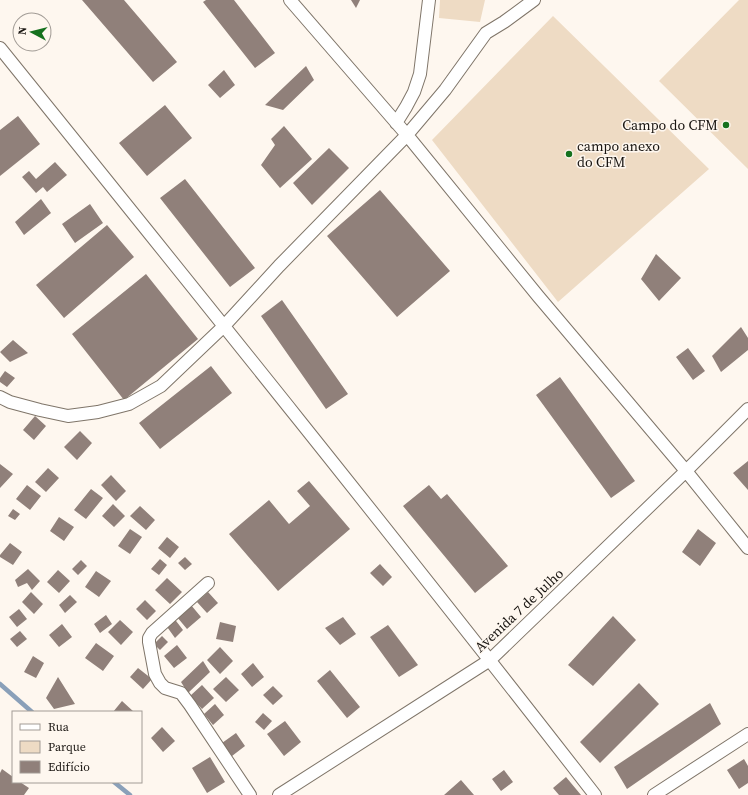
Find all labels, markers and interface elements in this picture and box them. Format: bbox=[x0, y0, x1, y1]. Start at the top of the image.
north arrow bbox=[12, 12, 52, 52]
text: N bbox=[15, 26, 31, 36]
place label: Campo do CFM bbox=[622, 115, 718, 135]
marker: Campo do CFM bbox=[721, 120, 731, 130]
place label: campo anexo do CFM bbox=[577, 136, 660, 172]
marker: campo anexo do CFM bbox=[564, 149, 574, 159]
street label: Avenida 7 de Julho bbox=[470, 563, 568, 657]
legend bbox=[12, 711, 142, 783]
text: Rua bbox=[48, 719, 70, 735]
text: Parque bbox=[48, 739, 86, 755]
text: Edifício bbox=[48, 759, 90, 775]

